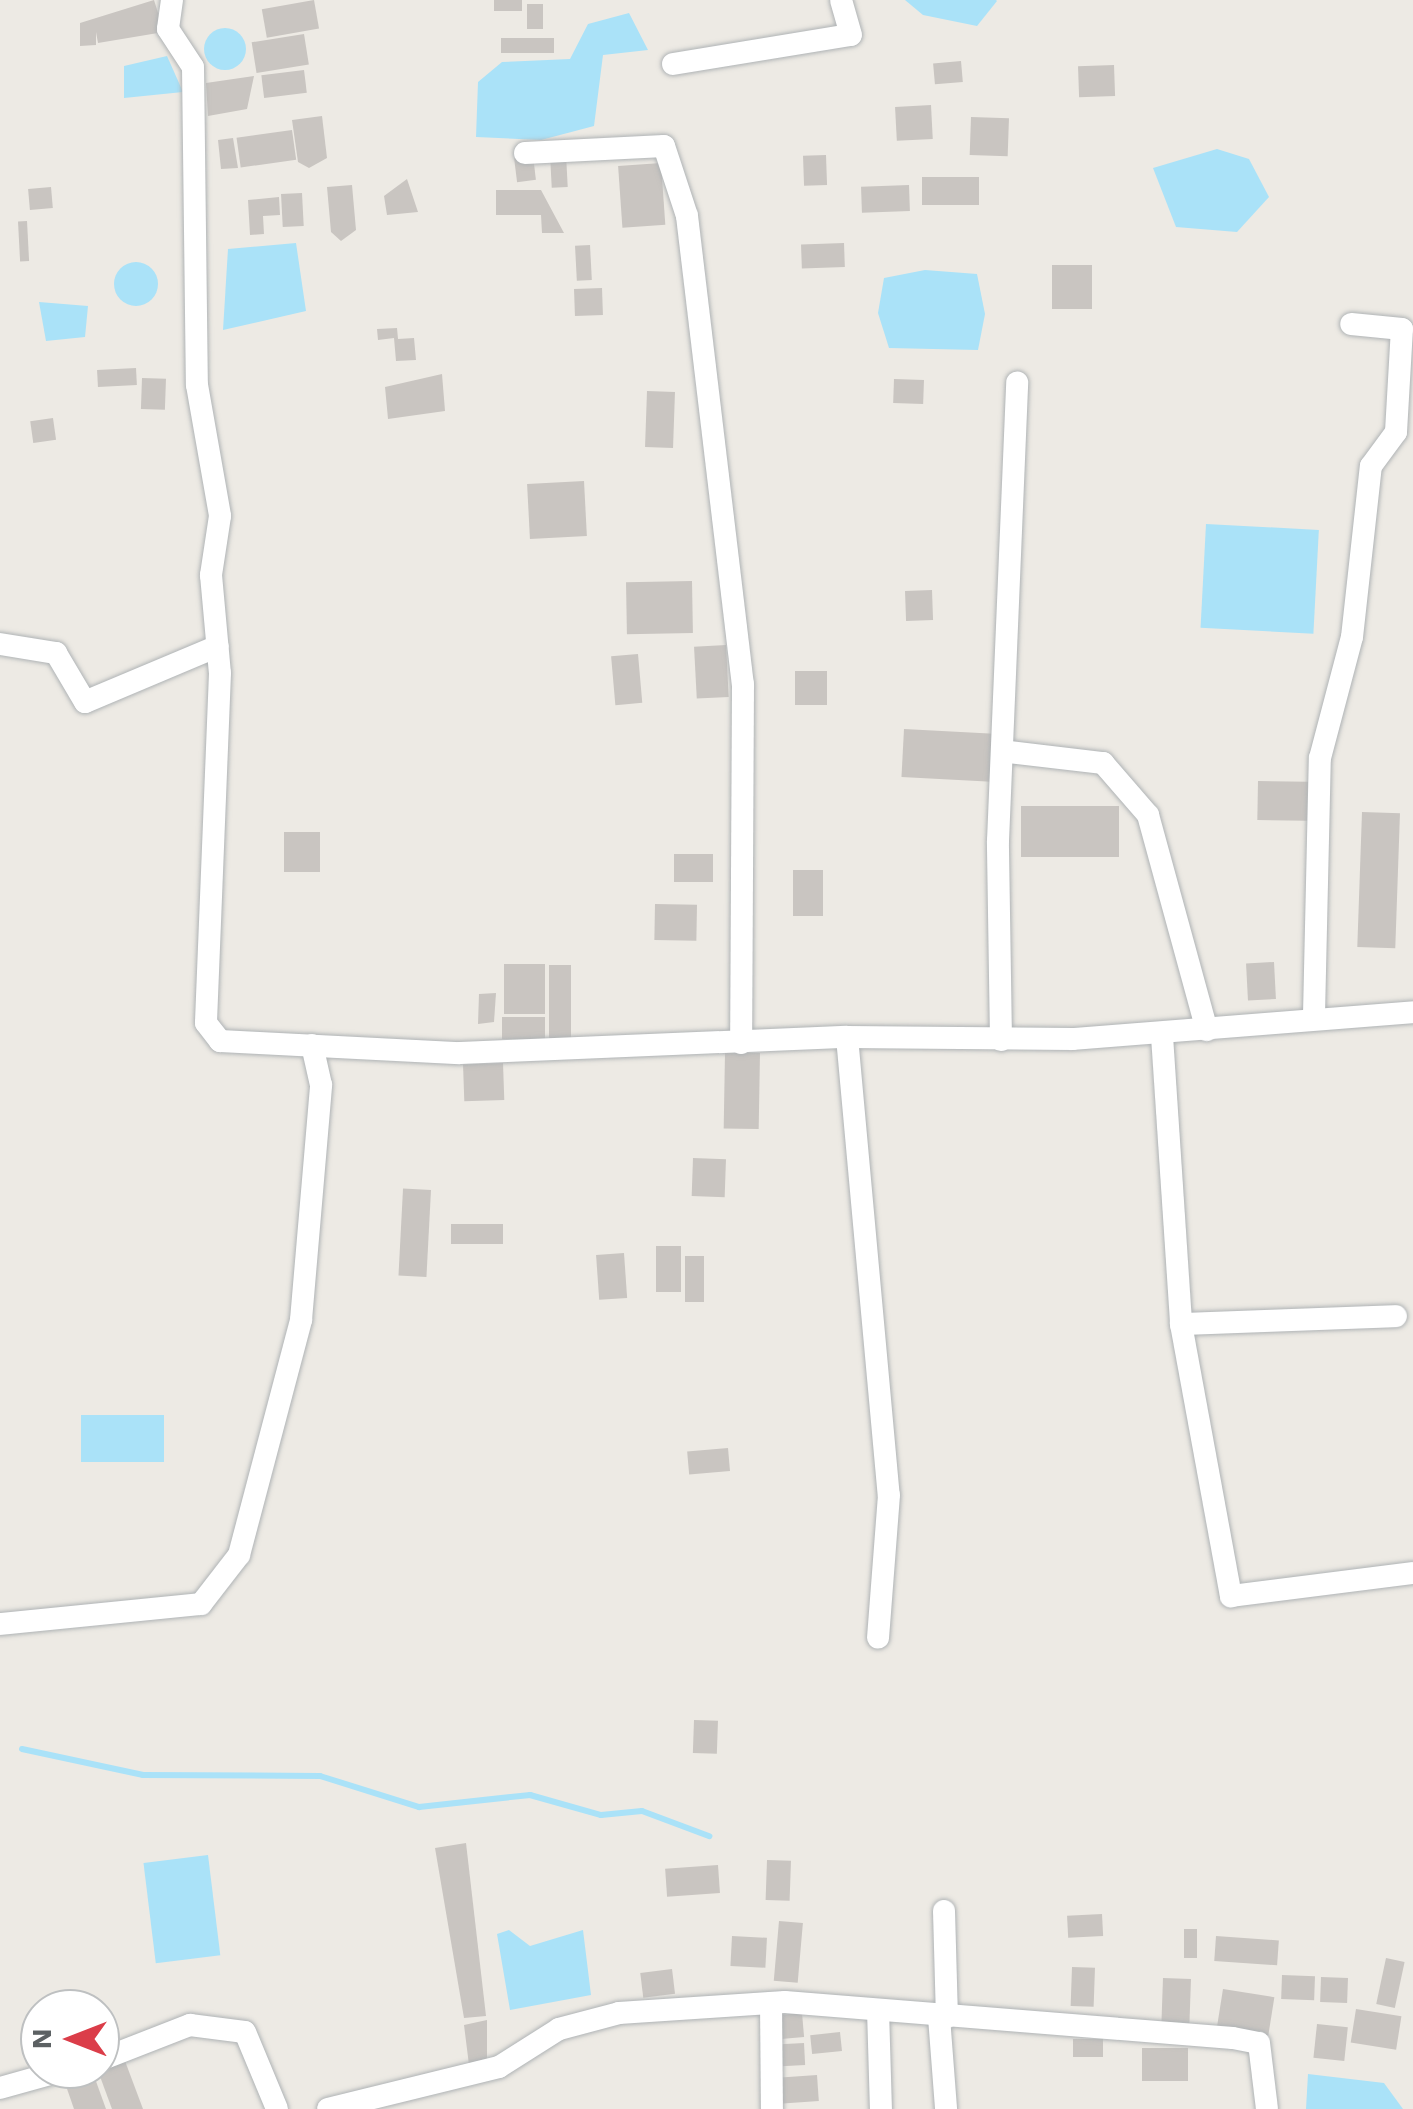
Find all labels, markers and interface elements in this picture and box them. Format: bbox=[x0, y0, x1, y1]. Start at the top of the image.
north arrow bbox=[20, 1989, 120, 2089]
text: N bbox=[25, 2029, 58, 2049]

